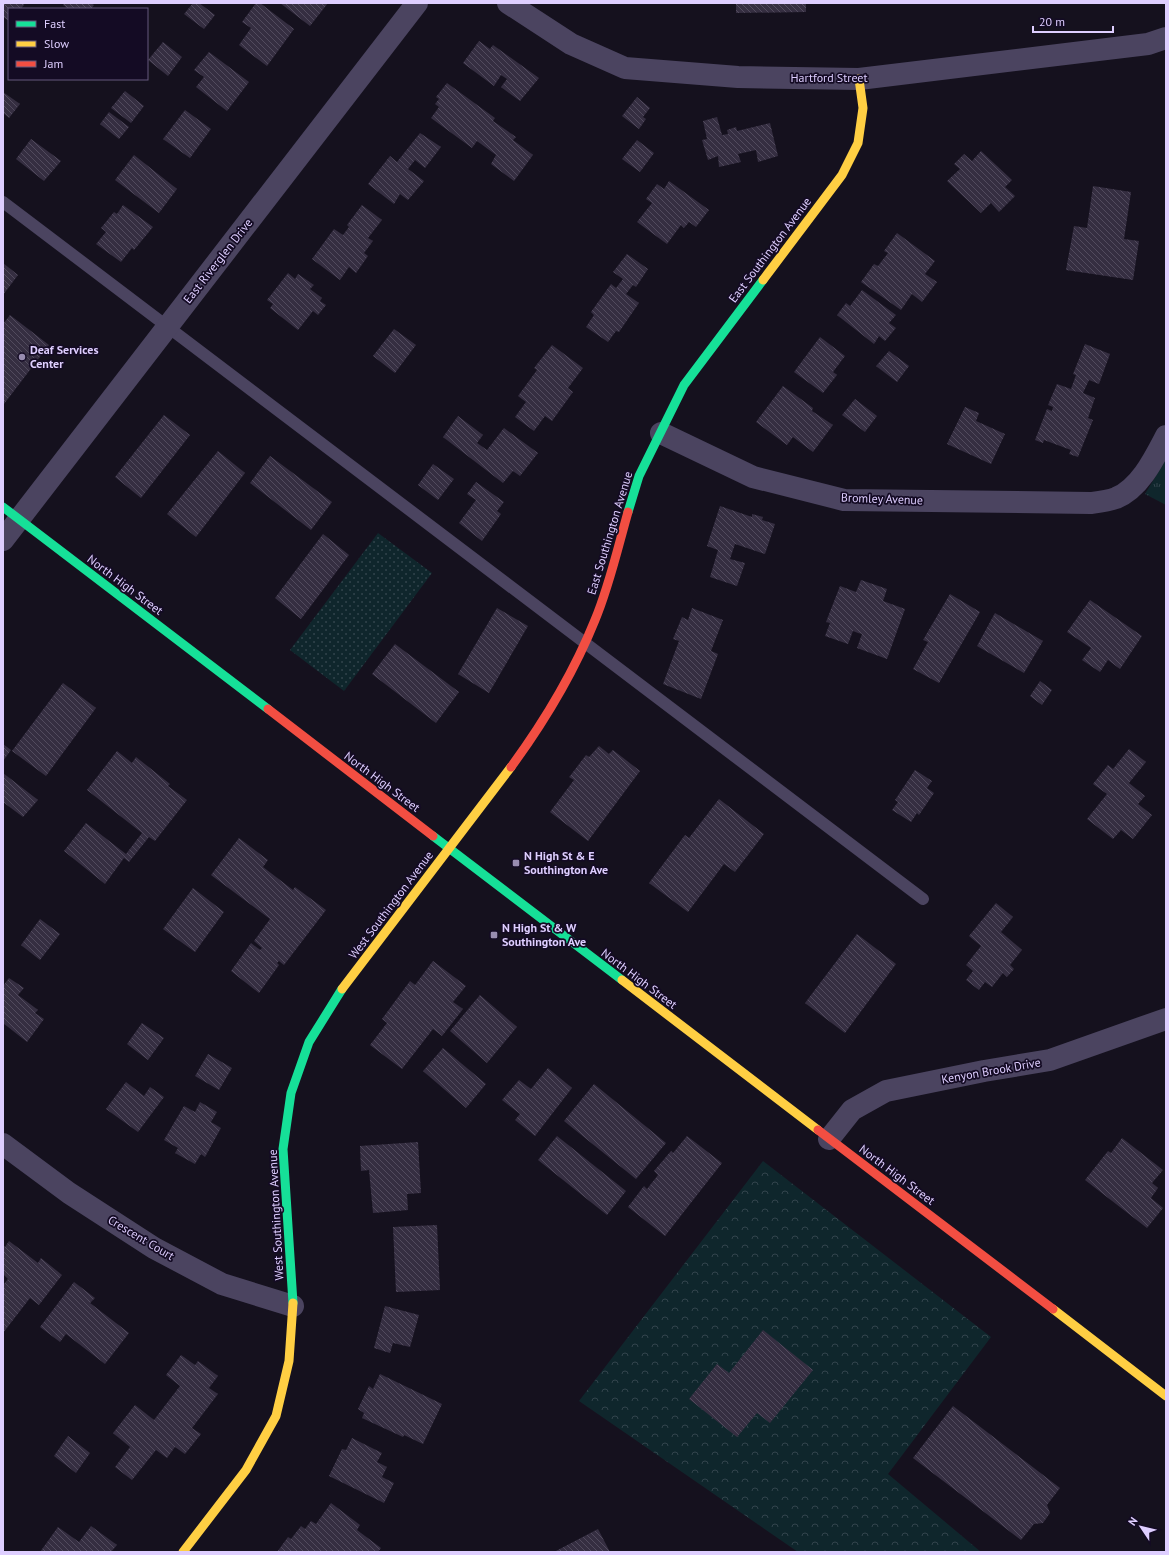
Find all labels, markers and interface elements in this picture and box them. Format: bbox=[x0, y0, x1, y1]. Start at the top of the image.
legend bbox=[8, 8, 148, 80]
scale bar bbox=[1033, 8, 1113, 34]
text: 20 m bbox=[1039, 14, 1065, 29]
text: Fast bbox=[44, 16, 65, 31]
text: Slow bbox=[44, 36, 69, 51]
text: Jam bbox=[43, 56, 63, 71]
street label: Hartford Street bbox=[790, 70, 868, 85]
street label: East Southington Avenue bbox=[725, 194, 814, 305]
street label: East Riverglen Drive bbox=[180, 215, 255, 306]
place label: Deaf Services Center bbox=[30, 342, 98, 371]
marker: Deaf Services Center bbox=[17, 352, 27, 362]
street label: East Southington Avenue bbox=[584, 469, 635, 596]
street label: Bromley Avenue bbox=[841, 490, 923, 507]
street label: North High Street bbox=[84, 551, 166, 618]
street label: North High Street bbox=[341, 748, 423, 815]
street label: West Southington Avenue bbox=[345, 848, 436, 962]
place label: N High St & E Southington Ave bbox=[524, 848, 608, 877]
marker: N High St & E Southington Ave bbox=[511, 858, 521, 868]
place label: N High St & W Southington Ave bbox=[502, 920, 586, 949]
marker: N High St & W Southington Ave bbox=[489, 930, 499, 940]
street label: North High Street bbox=[598, 945, 680, 1012]
street label: Kenyon Brook Drive bbox=[940, 1054, 1042, 1087]
street label: North High Street bbox=[856, 1141, 938, 1208]
street label: West Southington Avenue bbox=[265, 1149, 286, 1281]
street label: Crescent Court bbox=[105, 1212, 177, 1263]
north arrow bbox=[1121, 1507, 1161, 1547]
text: N bbox=[1125, 1514, 1141, 1528]

